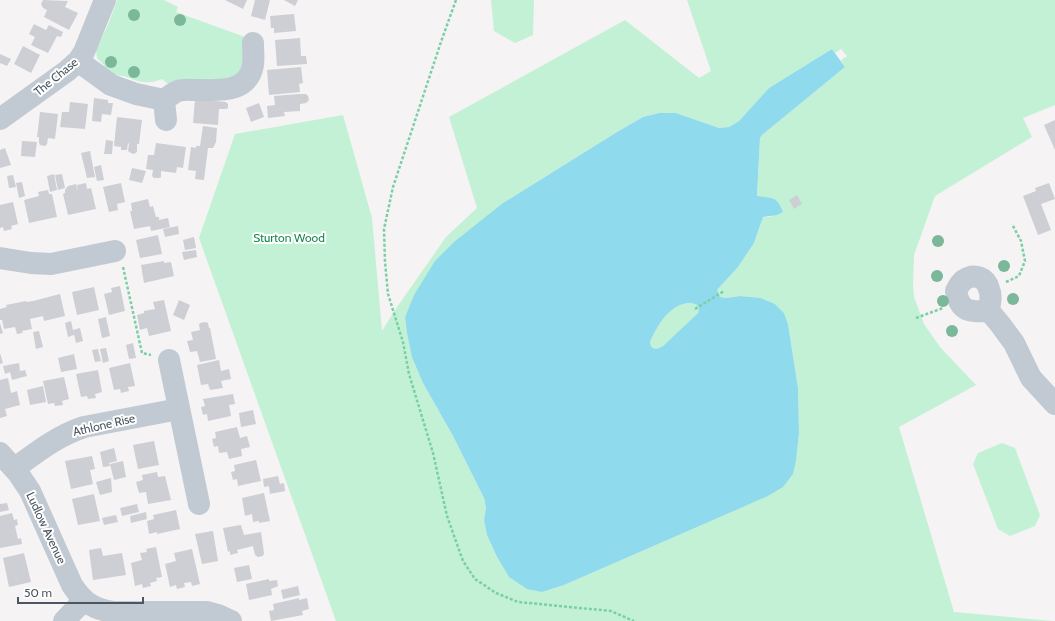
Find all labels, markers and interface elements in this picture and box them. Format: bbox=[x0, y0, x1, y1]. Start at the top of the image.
street label: The Chase bbox=[31, 54, 81, 99]
park label: Sturton Wood bbox=[253, 230, 325, 245]
street label: Athlone Rise bbox=[71, 410, 136, 439]
street label: Ludlow Avenue bbox=[23, 489, 70, 566]
scale bar bbox=[18, 579, 143, 605]
text: 50 m bbox=[24, 585, 52, 600]

